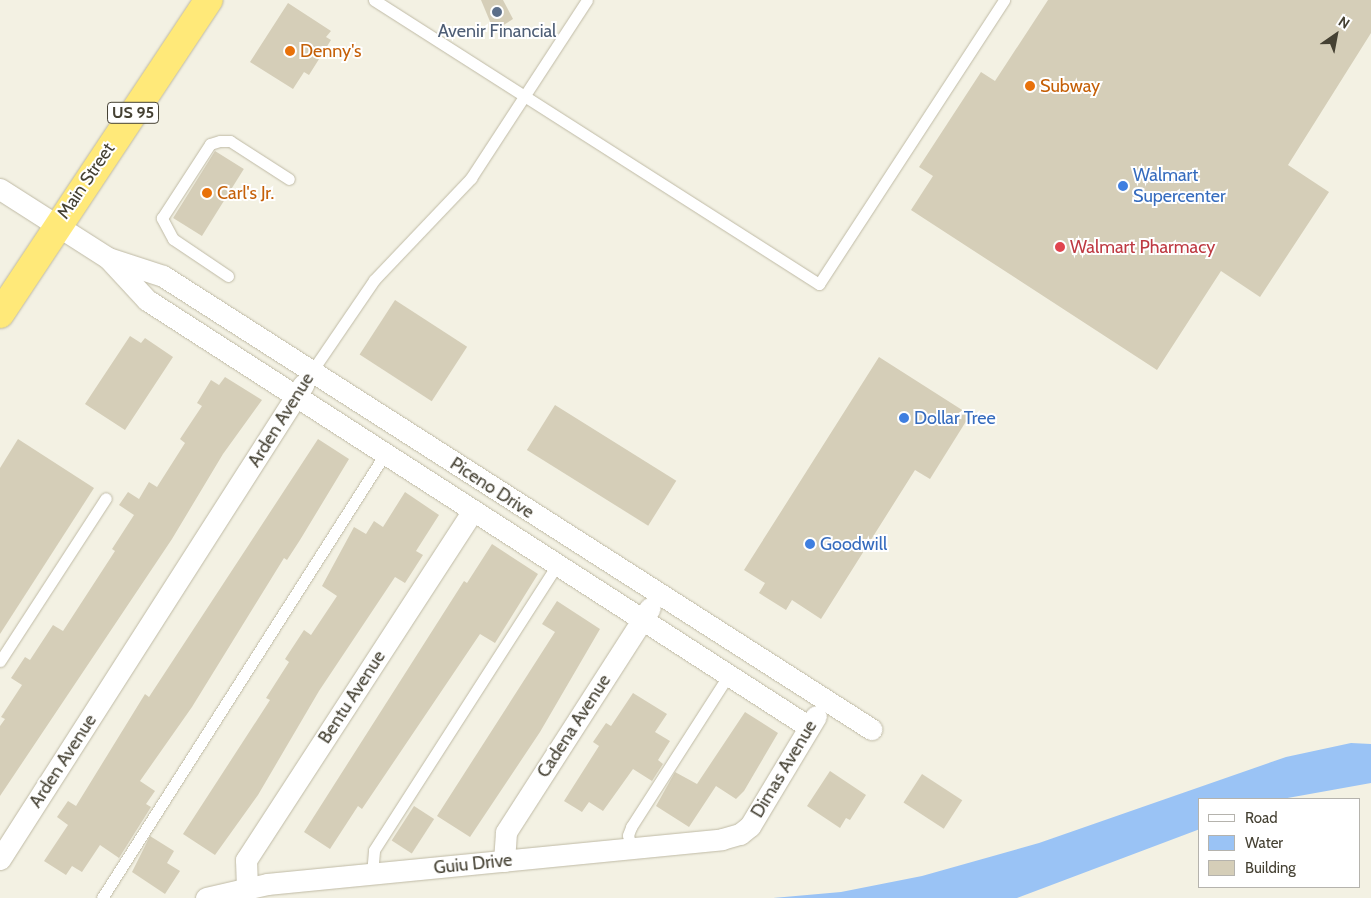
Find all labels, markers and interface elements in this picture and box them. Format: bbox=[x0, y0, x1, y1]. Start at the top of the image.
marker: Avenir Financial bbox=[491, 6, 503, 18]
north arrow bbox=[1311, 10, 1361, 60]
text: N bbox=[1335, 12, 1353, 33]
place label: Avenir Financial bbox=[438, 20, 556, 42]
place label: Denny's bbox=[300, 40, 361, 62]
marker: Denny's bbox=[284, 45, 296, 57]
place label: Subway bbox=[1040, 75, 1100, 97]
marker: Subway bbox=[1024, 80, 1036, 92]
road number: US 95 bbox=[107, 100, 159, 126]
street label: Main Street bbox=[53, 139, 119, 223]
place label: Walmart Supercenter bbox=[1133, 165, 1226, 208]
marker: Walmart Supercenter bbox=[1117, 180, 1129, 192]
place label: Carl's Jr. bbox=[217, 182, 274, 204]
marker: Carl's Jr. bbox=[201, 187, 213, 199]
place label: Walmart Pharmacy bbox=[1070, 236, 1215, 258]
marker: Walmart Pharmacy bbox=[1054, 241, 1066, 253]
street label: Arden Avenue bbox=[244, 369, 318, 471]
place label: Dollar Tree bbox=[914, 407, 996, 429]
marker: Dollar Tree bbox=[898, 412, 910, 424]
street label: Piceno Drive bbox=[446, 453, 538, 523]
place label: Goodwill bbox=[820, 533, 887, 555]
marker: Goodwill bbox=[804, 538, 816, 550]
street label: Bentu Avenue bbox=[314, 646, 390, 748]
street label: Cadena Avenue bbox=[533, 670, 615, 782]
street label: Arden Avenue bbox=[25, 710, 101, 812]
street label: Dimas Avenue bbox=[746, 716, 822, 822]
legend bbox=[1198, 798, 1361, 888]
text: Road bbox=[1245, 809, 1278, 827]
text: Water bbox=[1245, 834, 1283, 852]
street label: Guiu Drive bbox=[433, 849, 513, 879]
text: Building bbox=[1245, 859, 1296, 877]

